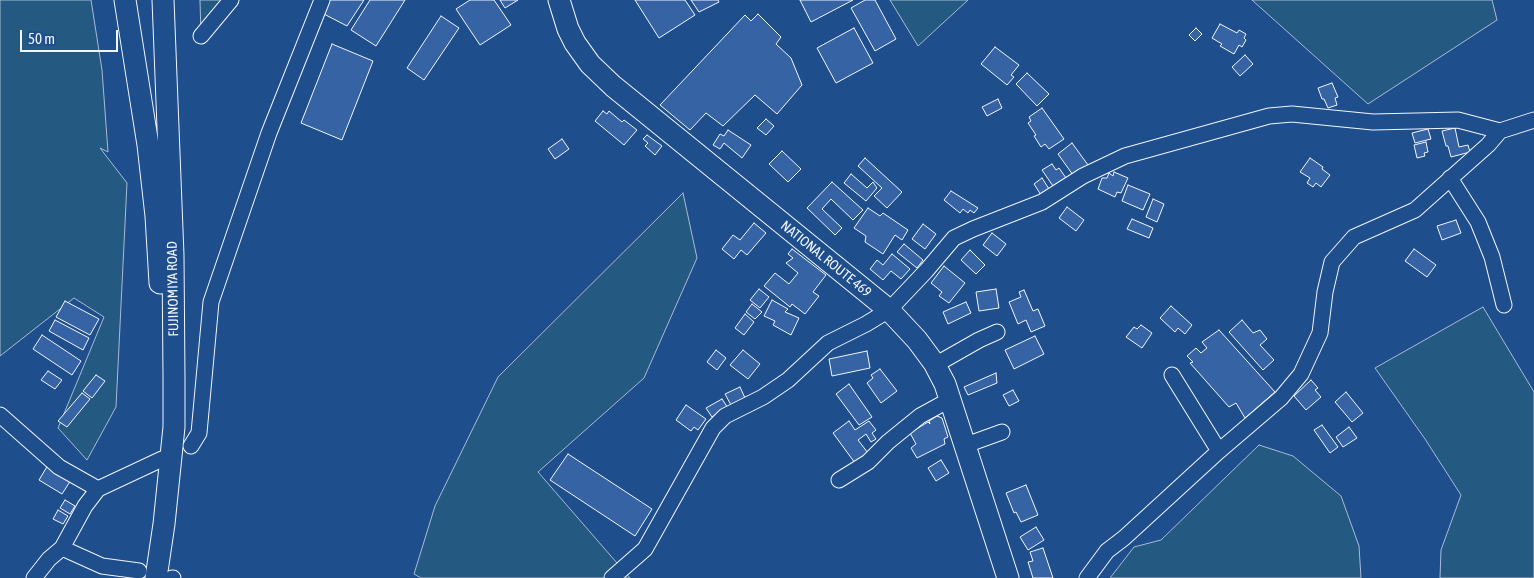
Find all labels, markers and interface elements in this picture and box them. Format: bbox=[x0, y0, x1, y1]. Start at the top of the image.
scale bar bbox=[22, 20, 120, 52]
text: 50 m bbox=[28, 30, 55, 47]
street label: NATIONAL ROUTE 469 bbox=[777, 217, 875, 301]
street label: FUJINOMIYA ROAD bbox=[164, 241, 182, 337]

